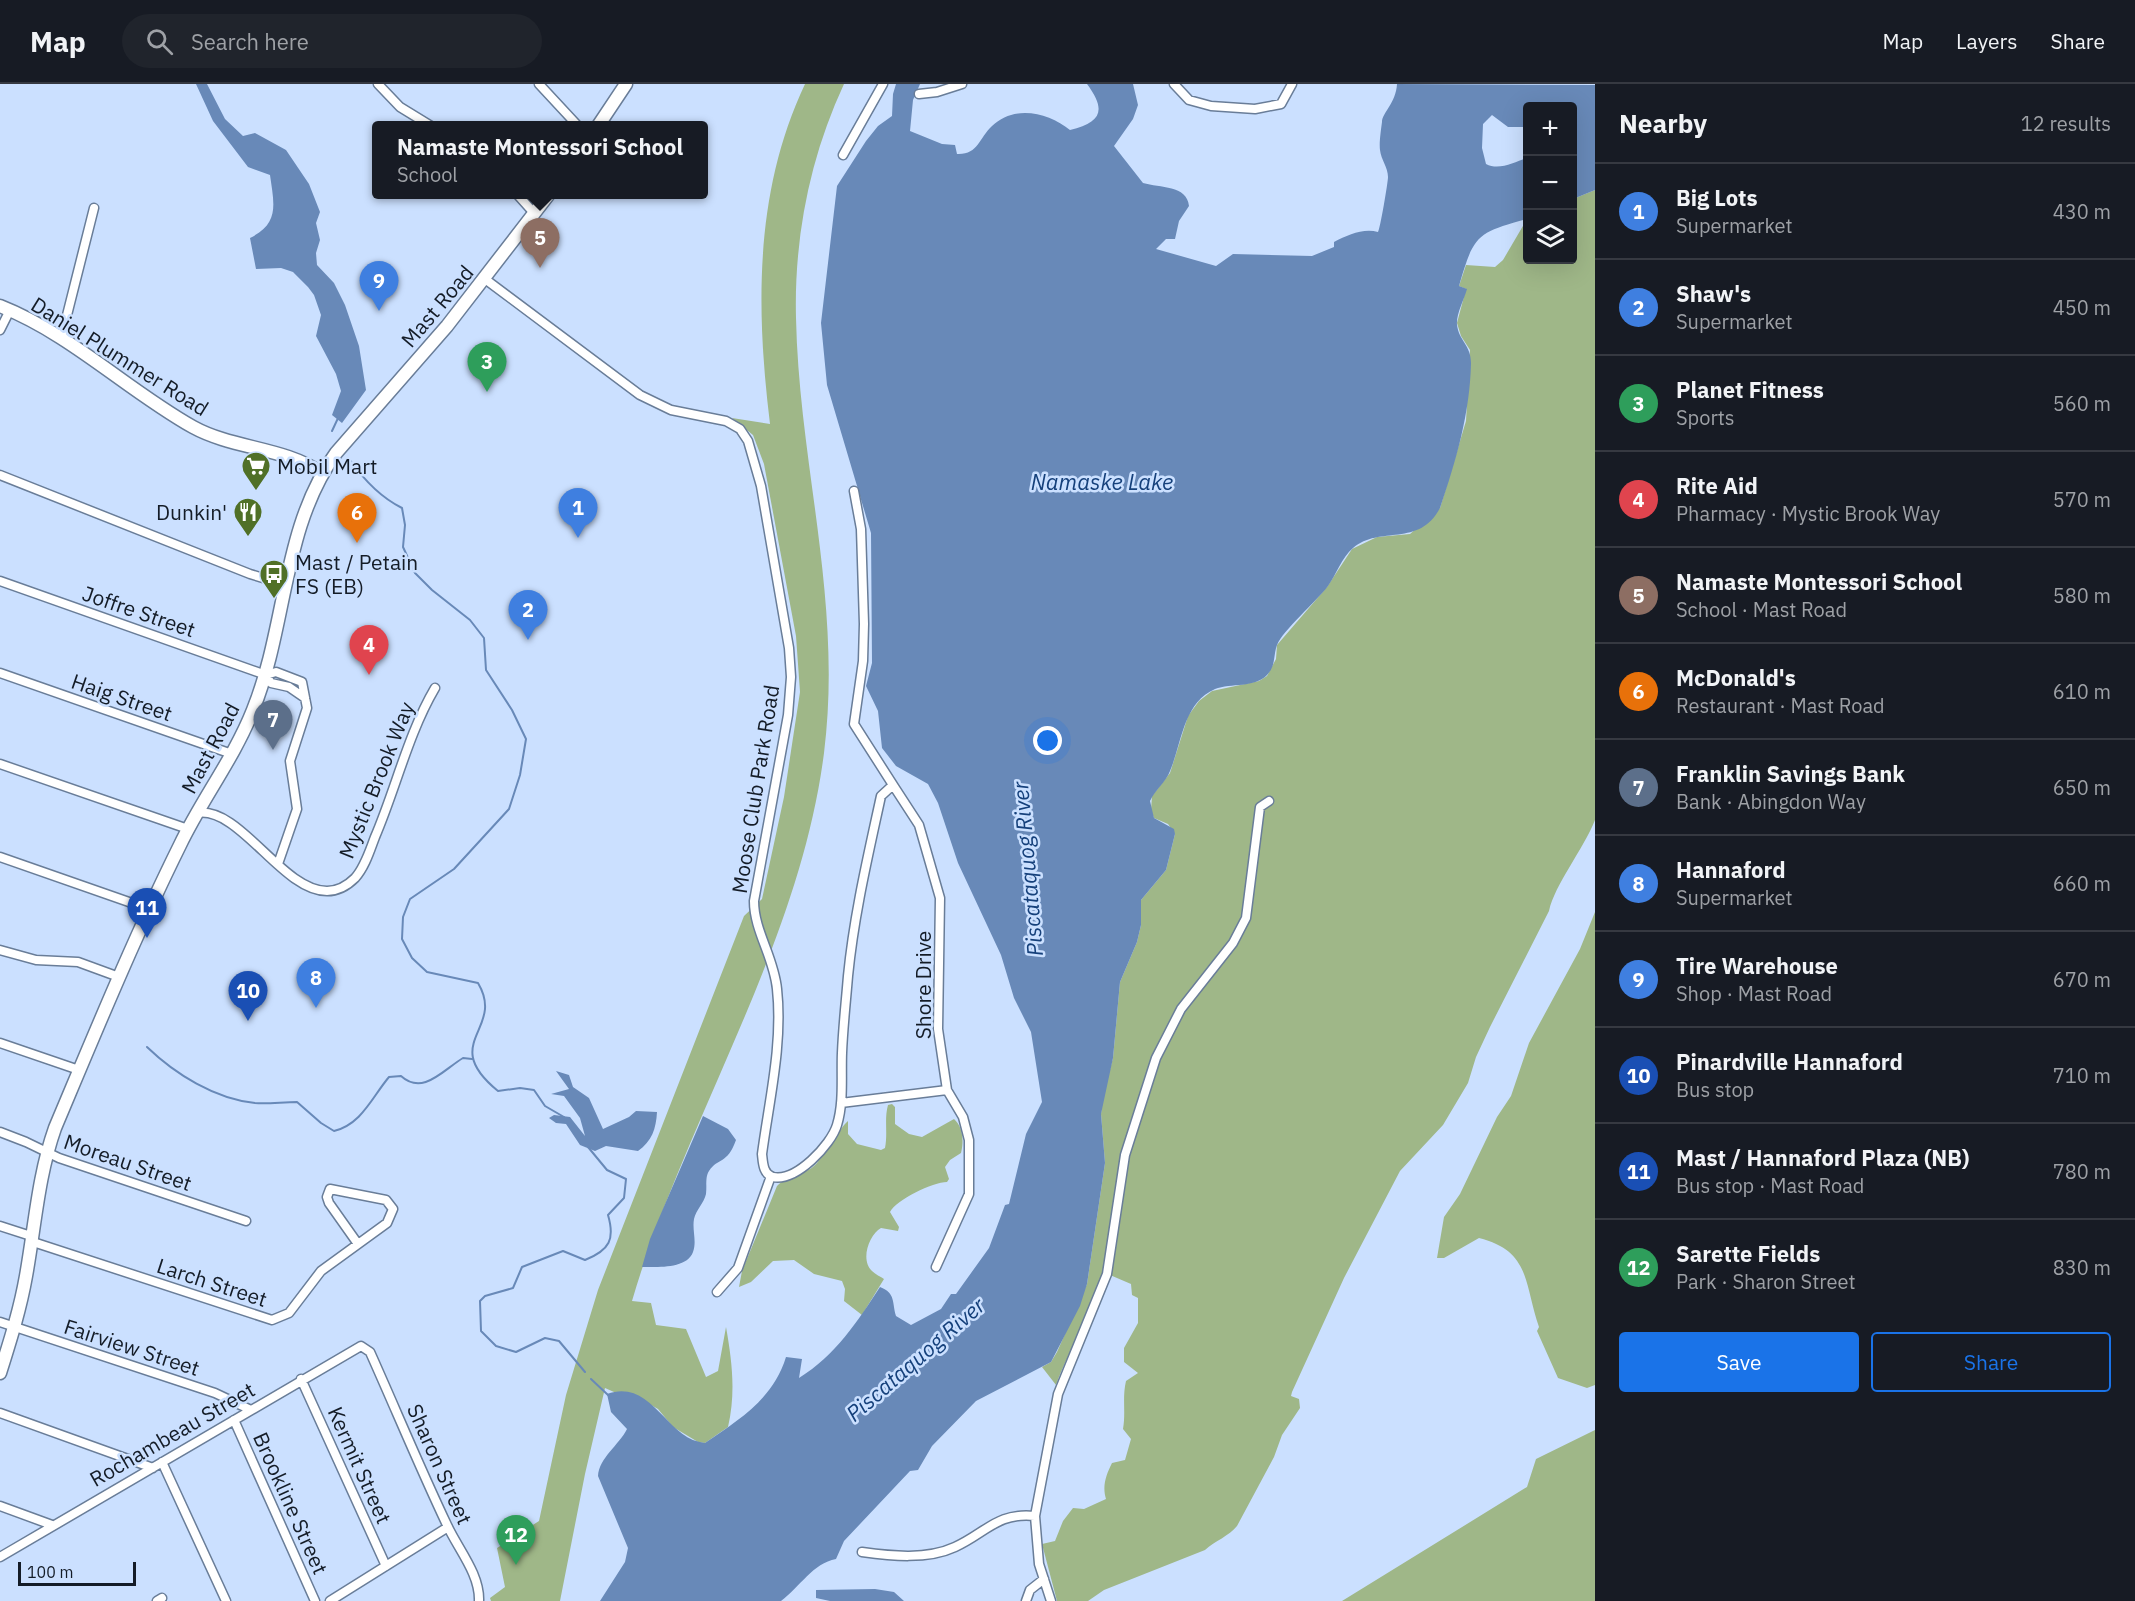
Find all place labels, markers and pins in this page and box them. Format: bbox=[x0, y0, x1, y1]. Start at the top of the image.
pin: 5 bbox=[520, 218, 560, 268]
pin: 9 bbox=[360, 262, 398, 311]
pin: 3 bbox=[468, 342, 506, 392]
supermarket icon: Mobil Mart bbox=[240, 450, 272, 492]
place label: Mobil Mart bbox=[277, 452, 377, 480]
pin: 1 bbox=[558, 488, 598, 538]
pin: 6 bbox=[338, 494, 376, 543]
restaurant icon: Dunkin' bbox=[232, 496, 264, 538]
place label: Dunkin' bbox=[156, 498, 227, 526]
place label: Mast / Petain FS (EB) bbox=[295, 548, 418, 600]
bus stop icon: Mast / Petain FS (EB) bbox=[258, 558, 290, 600]
pin: 2 bbox=[508, 590, 548, 640]
pin: 4 bbox=[350, 626, 388, 675]
pin: 7 bbox=[254, 700, 292, 750]
pin: 11 bbox=[128, 888, 166, 938]
pin: 8 bbox=[296, 958, 336, 1008]
pin: 10 bbox=[228, 972, 268, 1021]
pin: 12 bbox=[496, 1516, 536, 1565]

